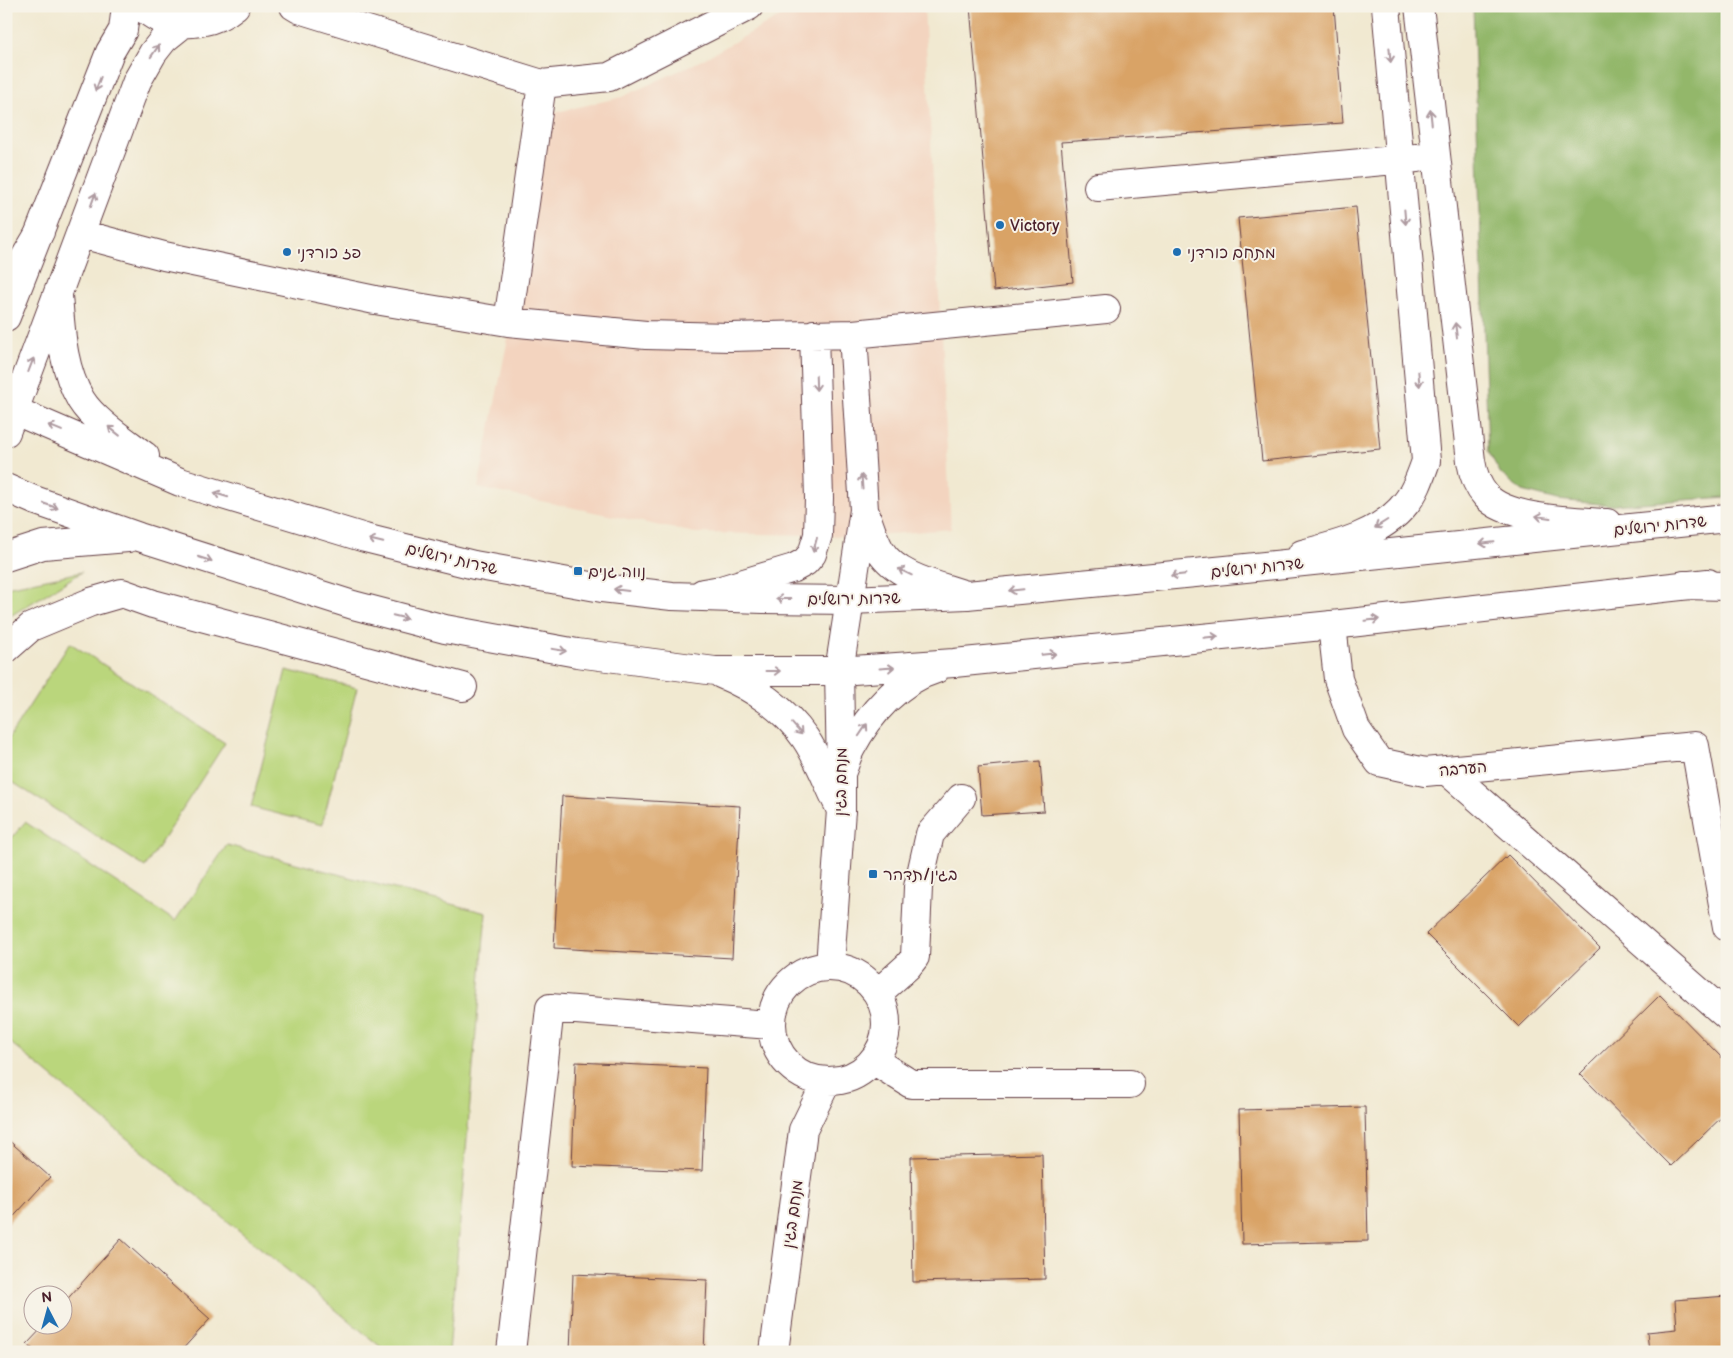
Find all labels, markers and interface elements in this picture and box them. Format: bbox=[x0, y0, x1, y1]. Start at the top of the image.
one-way arrow bbox=[150, 44, 160, 58]
one-way arrow bbox=[1386, 47, 1395, 63]
one-way arrow bbox=[92, 76, 102, 91]
one-way arrow bbox=[1426, 109, 1436, 125]
one-way arrow bbox=[89, 193, 98, 209]
one-way arrow bbox=[1400, 208, 1409, 224]
place label: Victory bbox=[1010, 217, 1060, 236]
marker: Victory bbox=[994, 219, 1006, 231]
place label: פז כורדני bbox=[297, 244, 361, 263]
place label: מתחם כורדני bbox=[1187, 244, 1276, 263]
marker: פז כורדני bbox=[281, 246, 293, 258]
marker: מתחם כורדני bbox=[1171, 246, 1183, 258]
one-way arrow bbox=[1451, 323, 1461, 339]
one-way arrow bbox=[27, 358, 36, 373]
one-way arrow bbox=[1414, 370, 1423, 386]
one-way arrow bbox=[811, 375, 820, 391]
one-way arrow bbox=[48, 423, 63, 433]
one-way arrow bbox=[107, 426, 120, 437]
one-way arrow bbox=[858, 474, 867, 490]
one-way arrow bbox=[213, 489, 229, 499]
one-way arrow bbox=[43, 502, 59, 512]
one-way arrow bbox=[1535, 511, 1551, 521]
street label: שדרות ירושלים bbox=[1613, 512, 1708, 541]
one-way arrow bbox=[1374, 519, 1388, 529]
one-way arrow bbox=[369, 536, 385, 545]
one-way arrow bbox=[810, 537, 819, 553]
one-way arrow bbox=[1479, 538, 1495, 548]
street label: שדרות ירושלים bbox=[404, 540, 500, 579]
one-way arrow bbox=[197, 554, 213, 564]
street label: שדרות ירושלים bbox=[1210, 554, 1305, 583]
place label: נווה גנים bbox=[588, 563, 646, 582]
marker: נווה גנים bbox=[572, 565, 584, 577]
one-way arrow bbox=[898, 567, 913, 576]
one-way arrow bbox=[1170, 570, 1186, 580]
one-way arrow bbox=[614, 585, 630, 595]
one-way arrow bbox=[1008, 585, 1024, 595]
street label: שדרות ירושלים bbox=[807, 589, 901, 610]
one-way arrow bbox=[776, 594, 792, 604]
one-way arrow bbox=[392, 613, 408, 623]
one-way arrow bbox=[1364, 615, 1380, 625]
one-way arrow bbox=[1202, 632, 1218, 642]
one-way arrow bbox=[551, 645, 567, 655]
one-way arrow bbox=[1041, 649, 1057, 658]
one-way arrow bbox=[879, 663, 895, 672]
one-way arrow bbox=[764, 666, 781, 676]
one-way arrow bbox=[791, 722, 802, 735]
one-way arrow bbox=[858, 723, 868, 737]
street label: מנחם בגין bbox=[831, 747, 852, 817]
street label: הערבה bbox=[1438, 758, 1488, 781]
place label: בגין/תדהר bbox=[883, 866, 958, 885]
marker: בגין/תדהר bbox=[867, 868, 879, 880]
street label: מנחם בגין bbox=[779, 1179, 808, 1250]
north arrow bbox=[22, 1286, 72, 1336]
text: N bbox=[41, 1289, 53, 1307]

